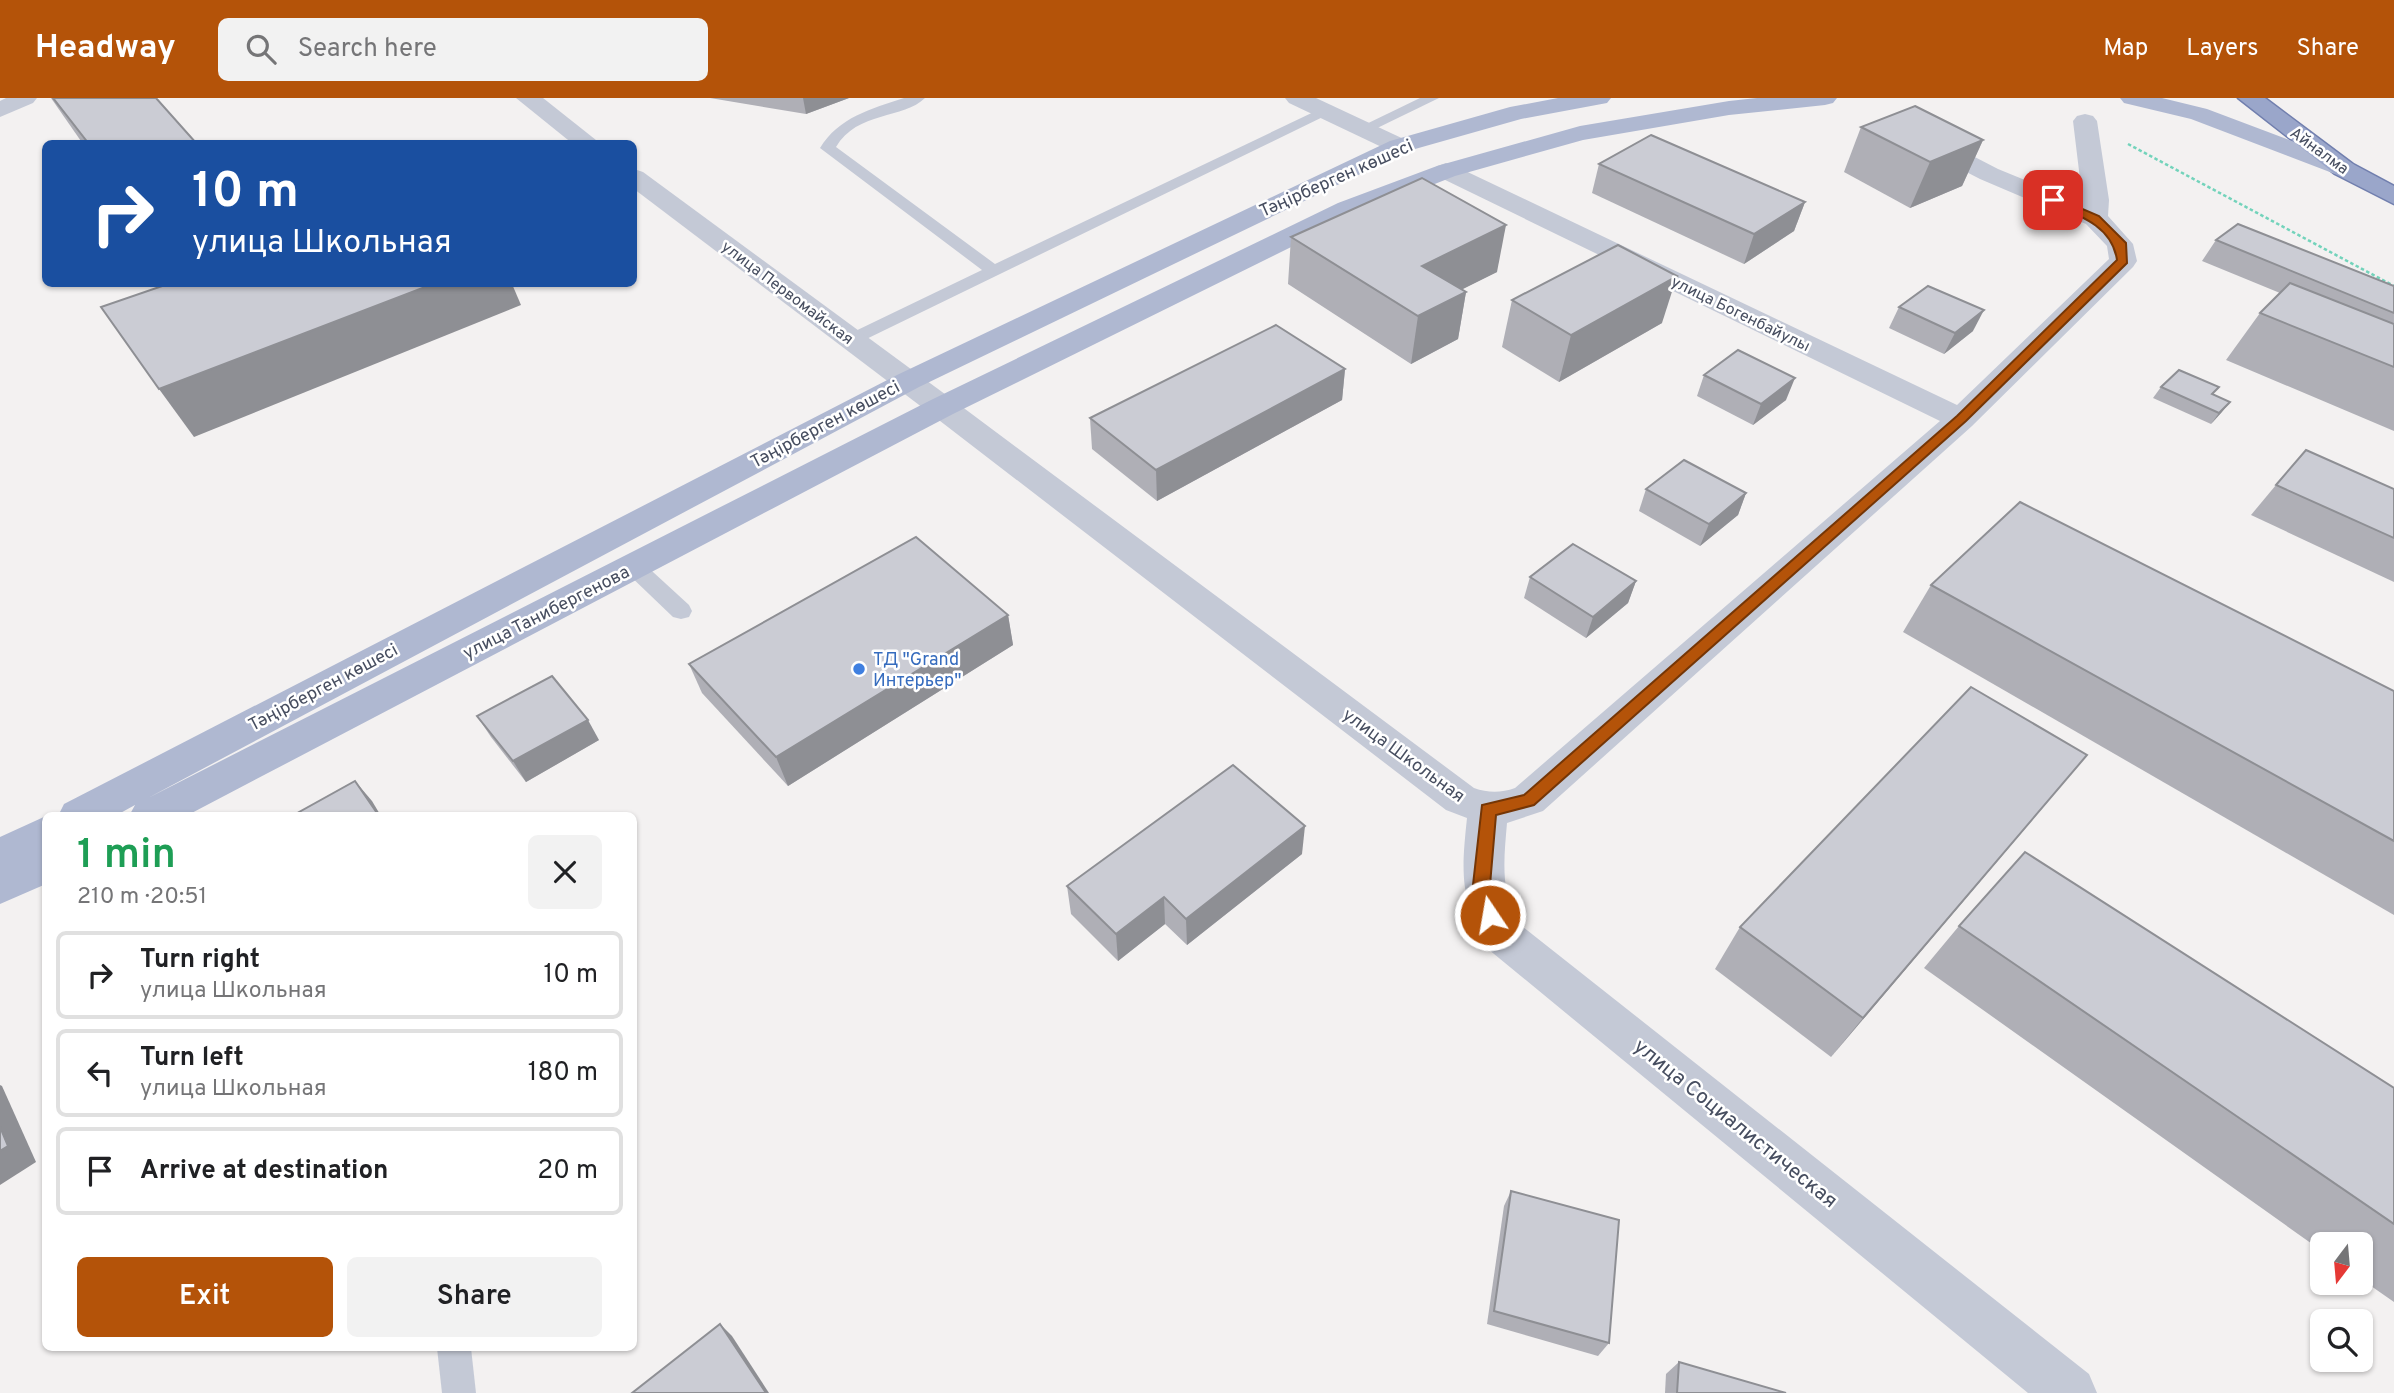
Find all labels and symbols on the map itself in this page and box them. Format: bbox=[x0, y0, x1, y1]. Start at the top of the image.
street label: Айналма bbox=[2286, 124, 2352, 180]
street label: Тәңірберген көшесі bbox=[1256, 135, 1417, 224]
pin bbox=[2023, 170, 2083, 230]
street label: улица Первомайская bbox=[717, 237, 857, 350]
street label: улица Богенбайулы bbox=[1667, 272, 1813, 357]
street label: Тәңірберген көшесі bbox=[747, 376, 904, 474]
street label: улица Танибергенова bbox=[459, 561, 634, 665]
street label: Тәңірберген көшесі bbox=[245, 639, 402, 737]
place label: ТД "Grand Интерьер" bbox=[873, 649, 961, 693]
marker: ТД "Grand Интерьер" bbox=[851, 661, 867, 677]
street label: улица Школьная bbox=[1337, 704, 1469, 808]
position arrow bbox=[1453, 878, 1527, 952]
street label: улица Социалистическая bbox=[1627, 1033, 1843, 1215]
north arrow bbox=[2310, 1232, 2373, 1295]

